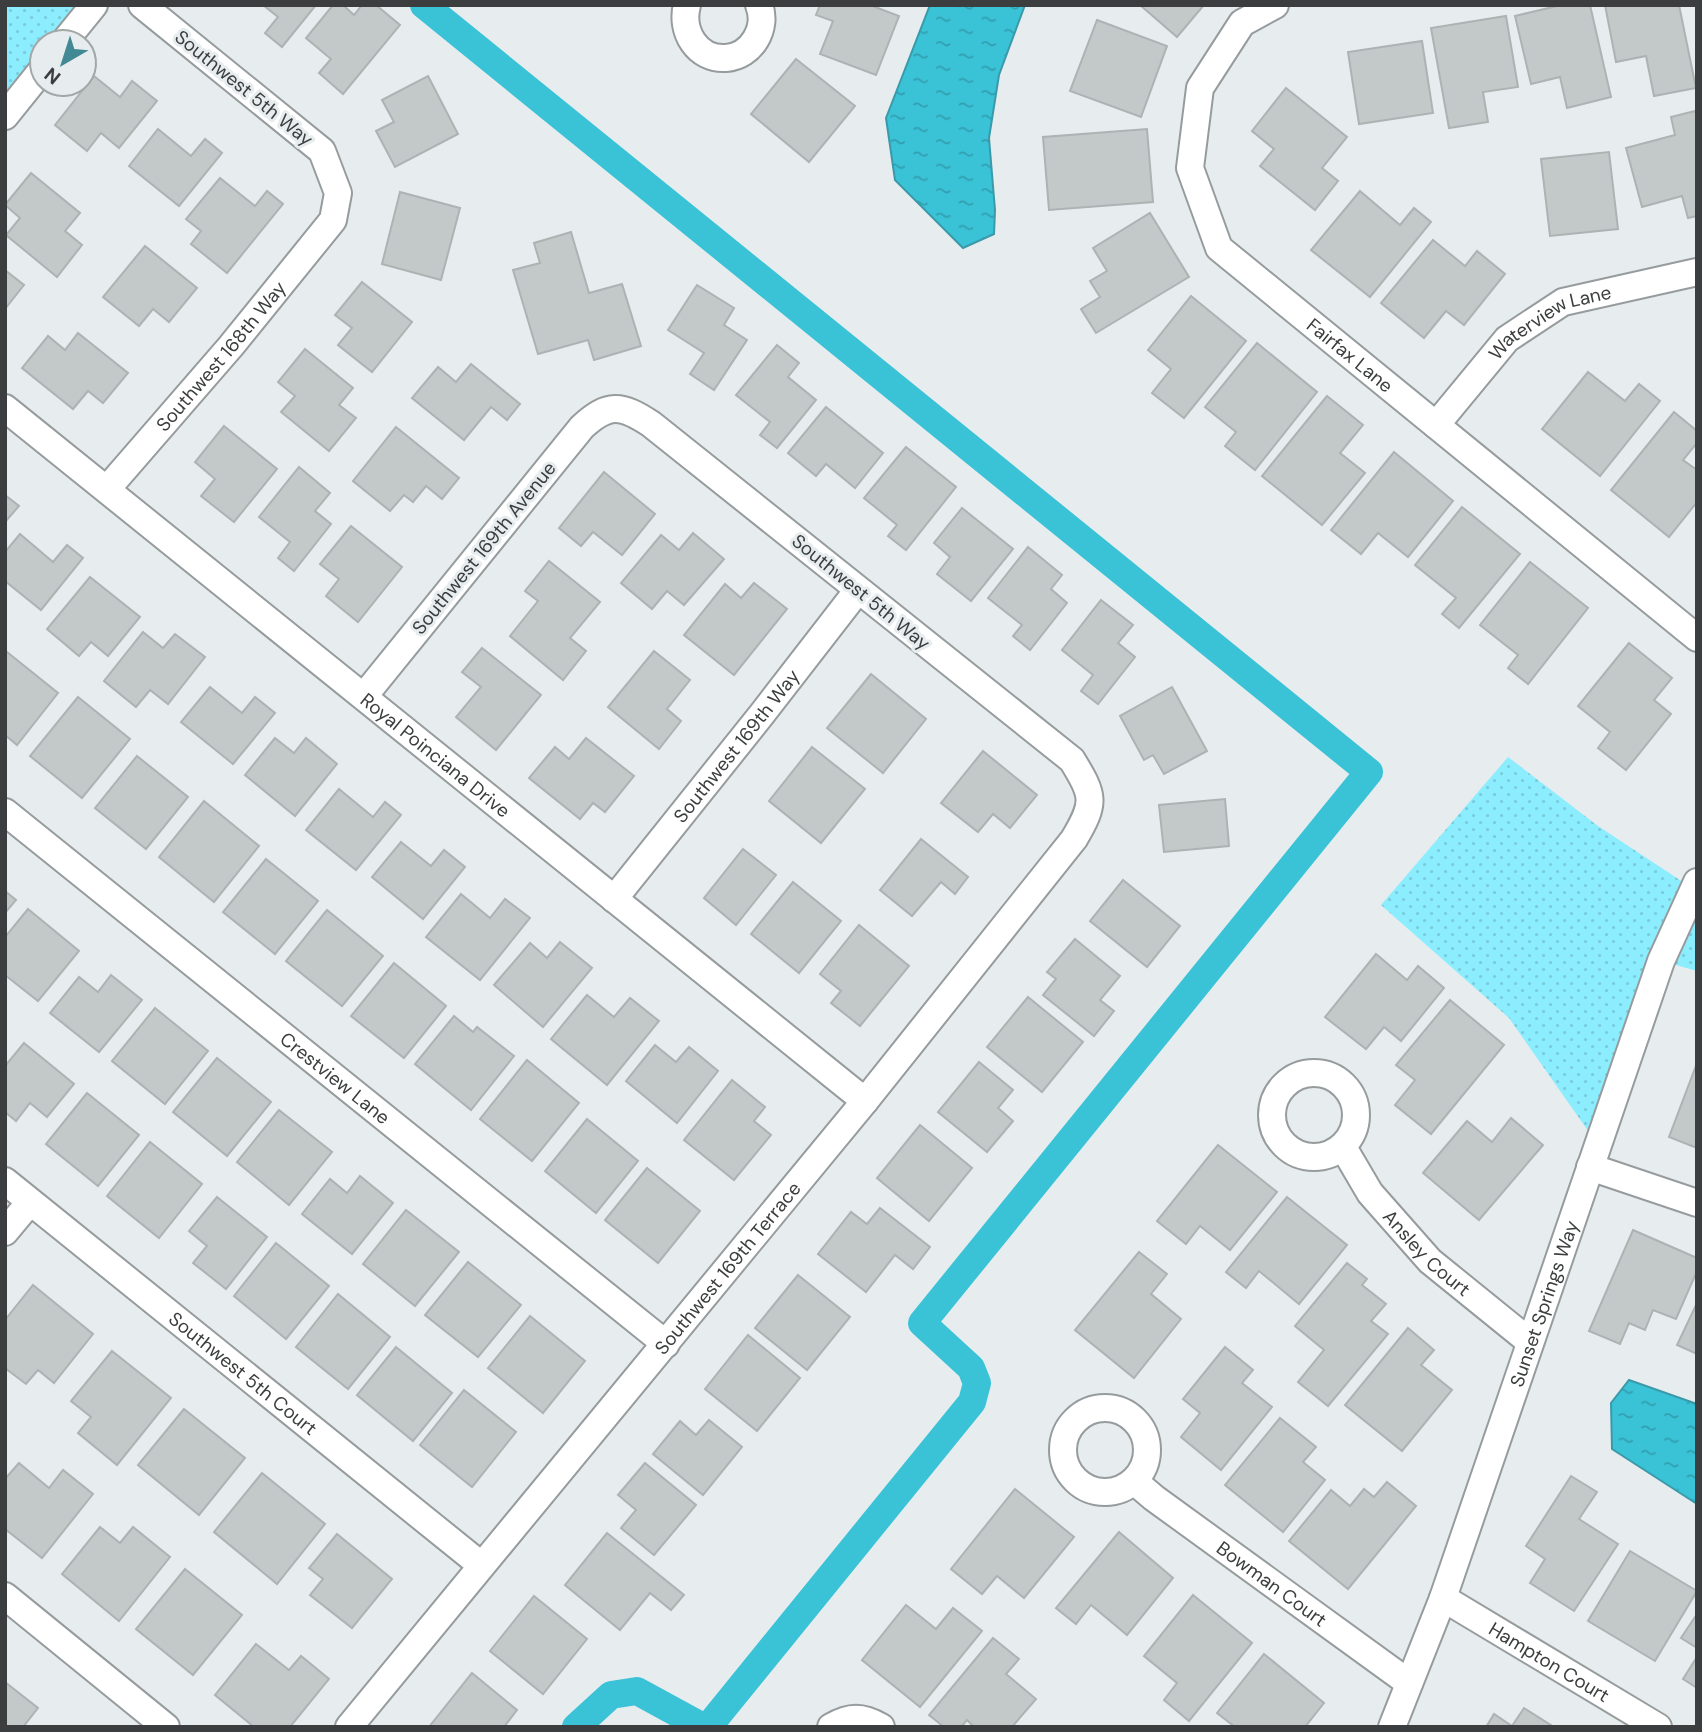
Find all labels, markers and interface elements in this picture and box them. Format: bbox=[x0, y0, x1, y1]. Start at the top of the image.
street label: Southwest 5th Way bbox=[170, 24, 319, 152]
north arrow bbox=[28, 28, 98, 98]
text: N bbox=[39, 62, 66, 90]
street label: Southwest 168th Way bbox=[150, 275, 292, 436]
street label: Waterview Lane bbox=[1483, 279, 1614, 365]
street label: Fairfax Lane bbox=[1302, 312, 1399, 398]
street label: Southwest 169th Avenue bbox=[406, 456, 562, 640]
street label: Southwest 5th Way bbox=[787, 528, 936, 656]
street label: Southwest 169th Way bbox=[668, 664, 805, 828]
street label: Royal Poinciana Drive bbox=[356, 687, 516, 823]
street label: Crestview Lane bbox=[275, 1026, 395, 1130]
street label: Southwest 169th Terrace bbox=[649, 1176, 806, 1360]
street label: Ansley Court bbox=[1378, 1204, 1476, 1301]
street label: Sunset Springs Way bbox=[1504, 1217, 1584, 1390]
street label: Southwest 5th Court bbox=[164, 1306, 322, 1440]
street label: Bowman Court bbox=[1212, 1535, 1332, 1632]
street label: Hampton Court bbox=[1484, 1616, 1614, 1708]

